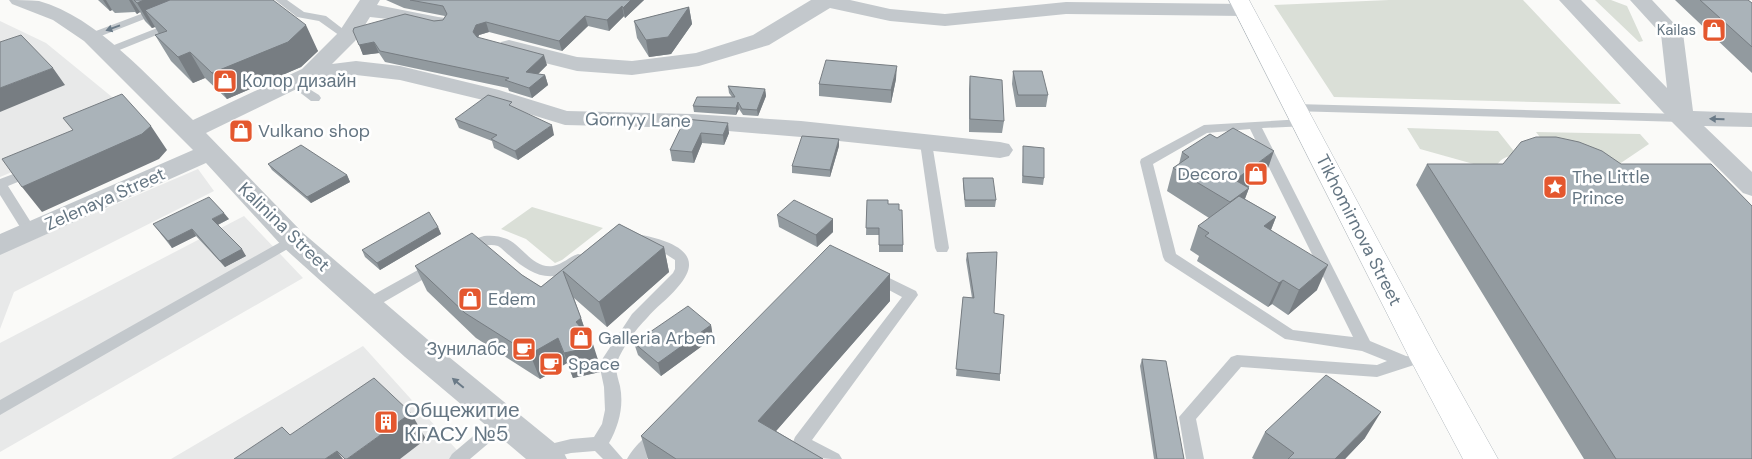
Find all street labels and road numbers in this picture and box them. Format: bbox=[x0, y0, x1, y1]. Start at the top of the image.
street label: Gornyy Lane bbox=[585, 107, 691, 133]
street label: Tikhomirnova Street bbox=[1310, 150, 1408, 310]
street label: Zelenaya Street bbox=[41, 162, 169, 236]
street label: Kalinina Street bbox=[233, 177, 335, 277]

